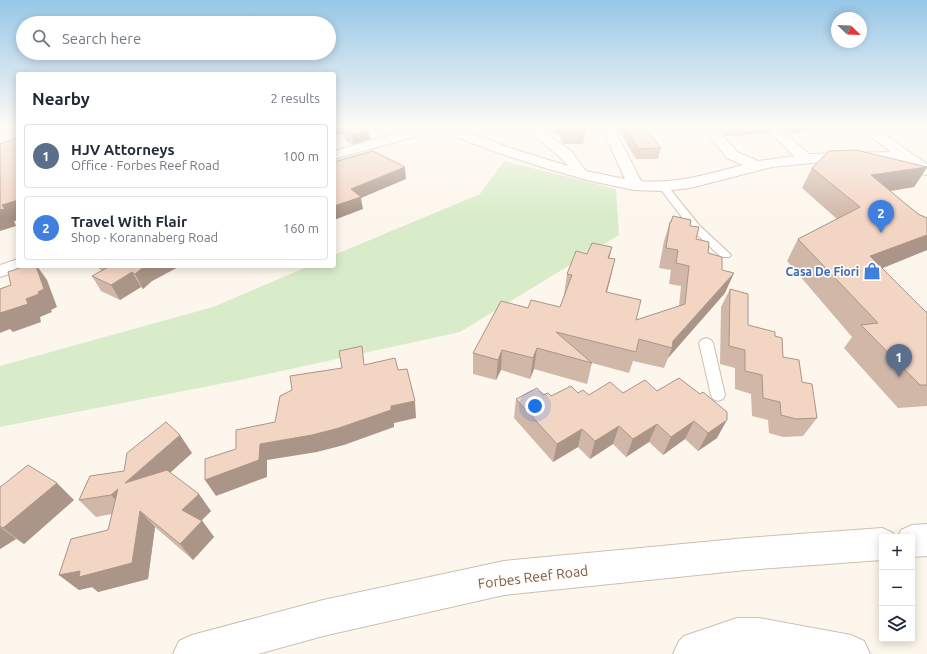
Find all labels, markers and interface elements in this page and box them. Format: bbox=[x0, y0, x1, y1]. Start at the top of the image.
north arrow bbox=[831, 12, 867, 48]
search box bbox=[16, 16, 336, 60]
icon: search bbox=[30, 27, 52, 49]
text: Search here bbox=[62, 30, 141, 47]
text: Nearby bbox=[32, 89, 90, 108]
text: 2 results bbox=[270, 91, 320, 105]
text: HJV Attorneys bbox=[71, 141, 175, 158]
text: 1 bbox=[42, 149, 50, 163]
text: 100 m bbox=[283, 149, 319, 163]
text: Office · Forbes Reef Road bbox=[71, 158, 220, 172]
pin: 2 bbox=[868, 200, 894, 233]
text: Travel With Flair bbox=[71, 213, 187, 230]
text: 2 bbox=[42, 221, 50, 235]
text: 160 m bbox=[283, 221, 319, 235]
text: Shop · Korannaberg Road bbox=[71, 230, 218, 244]
shop icon: Casa De Fiori bbox=[862, 261, 882, 281]
place label: Casa De Fiori bbox=[786, 265, 859, 278]
pin: 1 bbox=[886, 344, 912, 377]
your location bbox=[525, 396, 545, 416]
map controls bbox=[879, 534, 915, 642]
button: + bbox=[879, 534, 915, 570]
street label: Forbes Reef Road bbox=[477, 562, 589, 592]
button: − bbox=[879, 570, 915, 606]
button: layers bbox=[879, 606, 915, 642]

